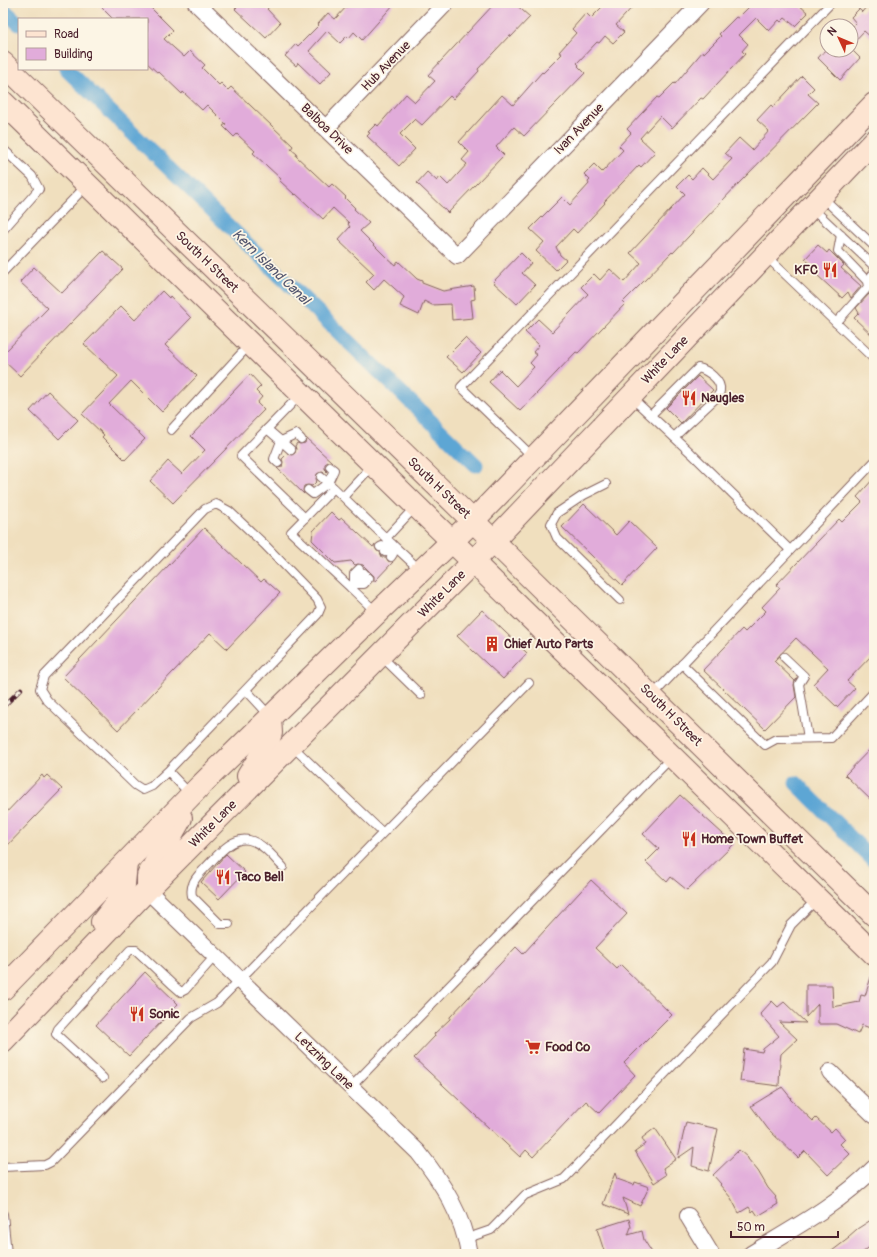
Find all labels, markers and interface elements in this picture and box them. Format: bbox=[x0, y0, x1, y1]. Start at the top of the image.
legend bbox=[18, 18, 148, 70]
north arrow bbox=[819, 18, 859, 58]
text: N bbox=[825, 24, 840, 39]
text: Road bbox=[54, 27, 79, 42]
street label: Hub Avenue bbox=[358, 37, 414, 95]
text: Building bbox=[54, 47, 93, 62]
street label: Balboa Drive bbox=[298, 100, 357, 158]
street label: Ivan Avenue bbox=[551, 100, 608, 158]
water label: Kern Island Canal bbox=[229, 226, 315, 309]
street label: South H Street bbox=[172, 228, 242, 297]
restaurant icon: KFC bbox=[821, 261, 839, 279]
place label: KFC bbox=[794, 262, 818, 278]
street label: White Lane bbox=[638, 332, 692, 387]
restaurant icon: Naugles bbox=[680, 389, 698, 407]
place label: Naugles bbox=[701, 390, 744, 406]
street label: South H Street bbox=[404, 454, 474, 523]
street label: White Lane bbox=[415, 566, 470, 621]
building icon: Chief Auto Parts bbox=[483, 635, 501, 653]
place label: Chief Auto Parts bbox=[504, 636, 593, 652]
street label: South H Street bbox=[637, 681, 706, 750]
street label: White Lane bbox=[186, 796, 241, 851]
restaurant icon: Home Town Buffet bbox=[680, 830, 698, 848]
place label: Home Town Buffet bbox=[701, 831, 804, 847]
restaurant icon: Taco Bell bbox=[214, 868, 232, 886]
place label: Taco Bell bbox=[234, 869, 284, 885]
restaurant icon: Sonic bbox=[128, 1005, 146, 1023]
place label: Sonic bbox=[149, 1006, 180, 1022]
street label: Letzring Lane bbox=[291, 1029, 357, 1094]
supermarket icon: Food Co bbox=[524, 1038, 542, 1056]
place label: Food Co bbox=[545, 1039, 590, 1055]
scale bar bbox=[731, 1213, 838, 1239]
text: 50 m bbox=[737, 1220, 765, 1235]

